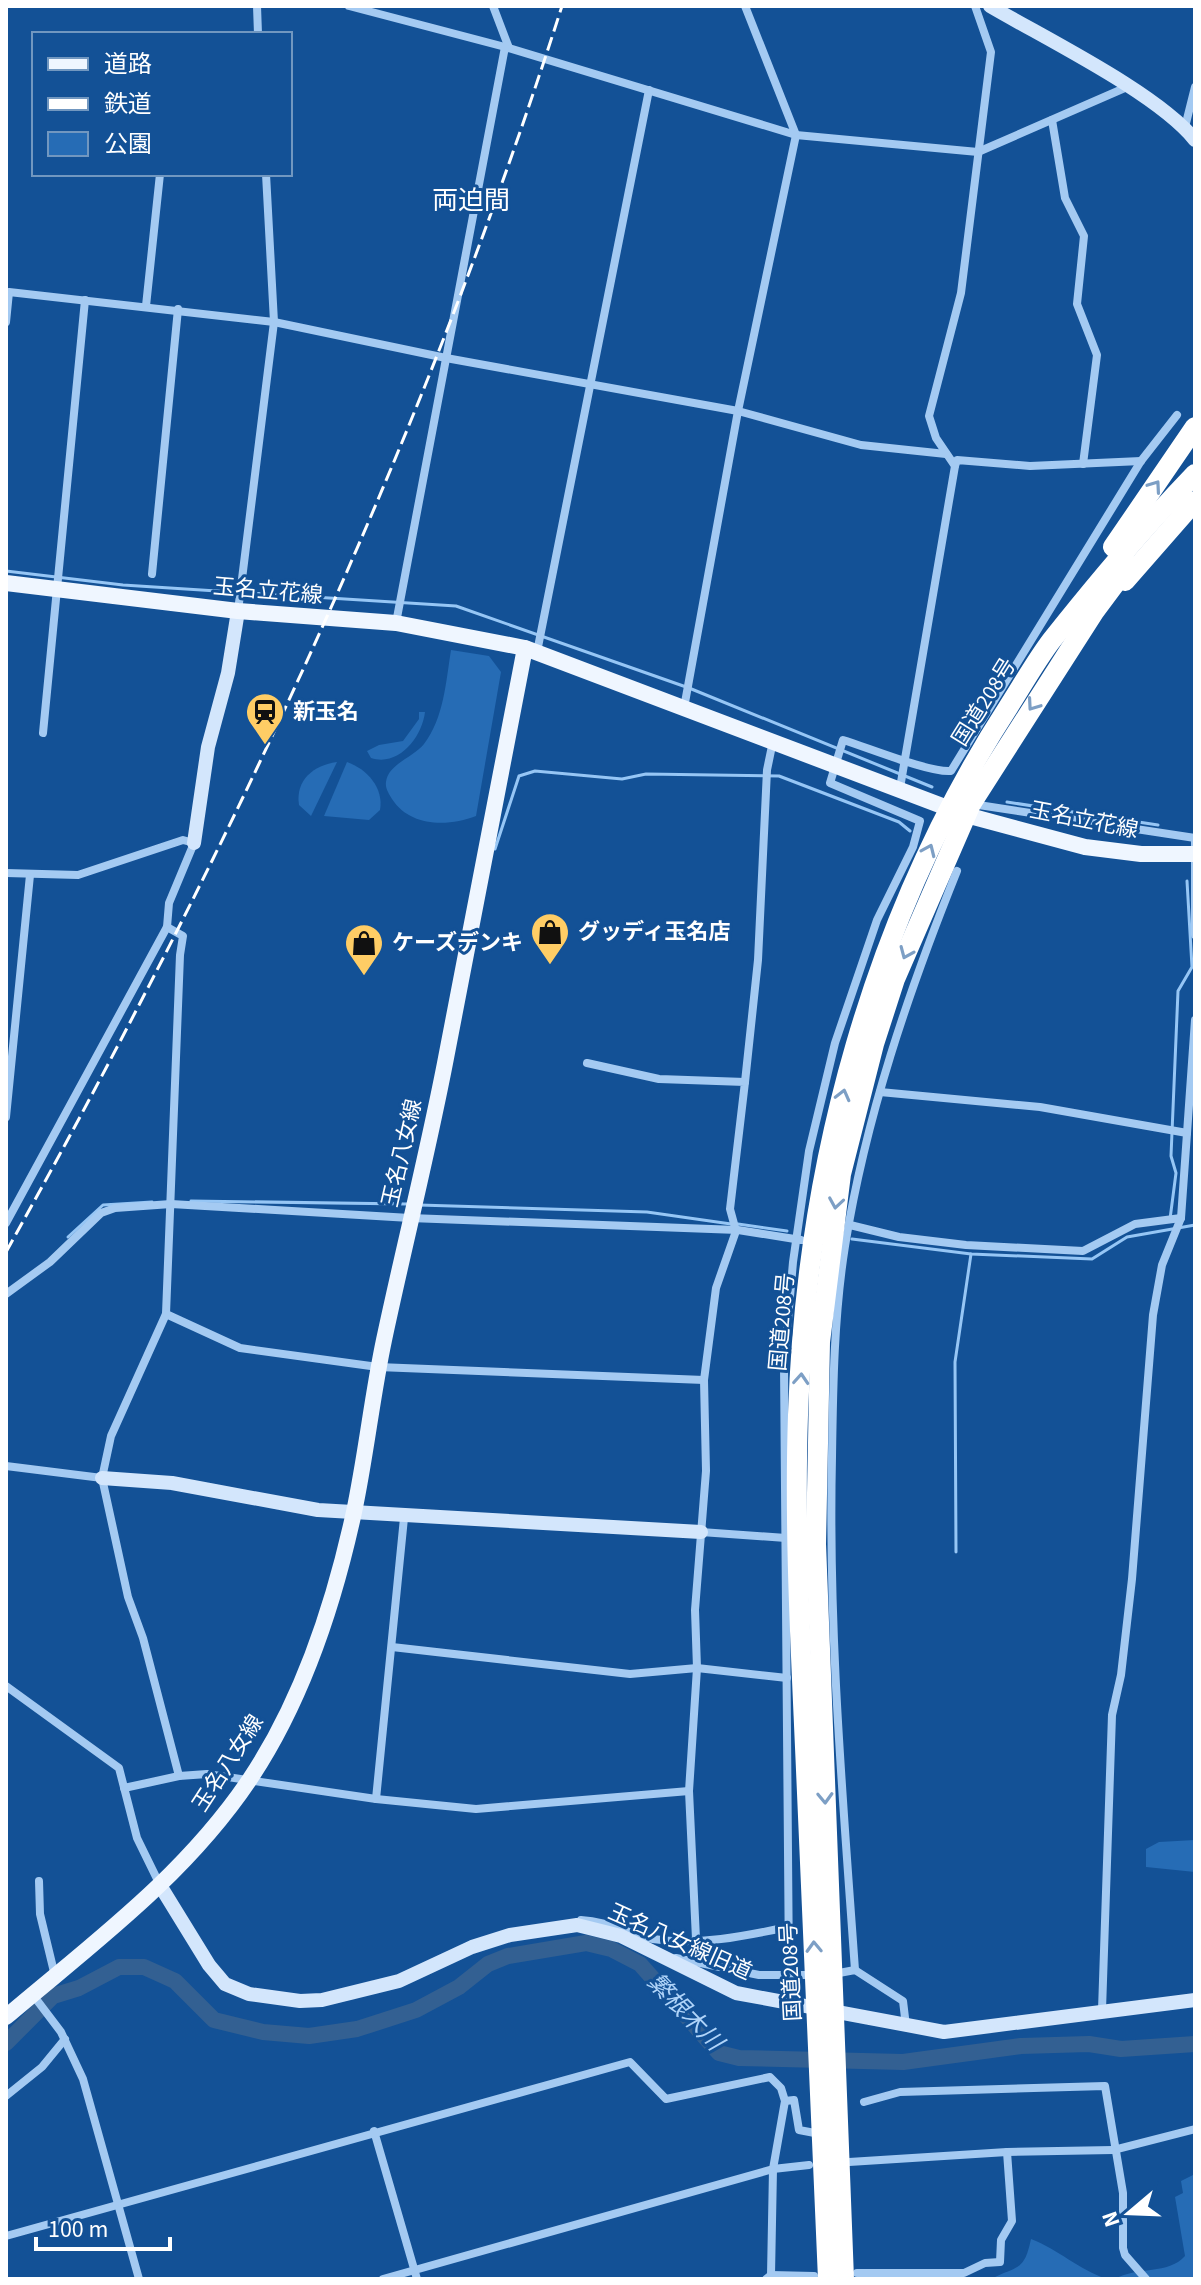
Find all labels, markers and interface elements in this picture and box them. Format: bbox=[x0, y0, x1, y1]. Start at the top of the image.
legend bbox=[32, 32, 292, 176]
text: 道路 bbox=[104, 47, 152, 82]
text: 鉄道 bbox=[104, 87, 152, 122]
text: 公園 bbox=[104, 127, 152, 162]
district label: 両迫間 bbox=[432, 182, 510, 219]
one-way arrow bbox=[1145, 481, 1160, 495]
street label: 玉名立花線 bbox=[212, 570, 324, 612]
street label: 国道208号 bbox=[944, 652, 1024, 752]
station icon: 新玉名 bbox=[244, 691, 286, 746]
place label: 新玉名 bbox=[293, 696, 359, 728]
one-way arrow bbox=[1028, 697, 1043, 711]
street label: 玉名立花線 bbox=[1027, 794, 1141, 846]
one-way arrow bbox=[920, 844, 936, 858]
shop icon: グッディ玉名店 bbox=[529, 911, 571, 966]
place label: グッディ玉名店 bbox=[578, 916, 730, 948]
shop icon: ケーズデンキ bbox=[343, 922, 385, 977]
place label: ケーズデンキ bbox=[392, 927, 523, 959]
one-way arrow bbox=[900, 945, 916, 959]
one-way arrow bbox=[833, 1088, 850, 1102]
street label: 玉名八女線 bbox=[374, 1096, 430, 1210]
one-way arrow bbox=[829, 1196, 846, 1210]
street label: 国道208号 bbox=[762, 1271, 802, 1373]
one-way arrow bbox=[792, 1372, 809, 1385]
street label: 玉名八女線 bbox=[185, 1708, 271, 1818]
one-way arrow bbox=[817, 1792, 834, 1805]
street label: 玉名八女線旧道 bbox=[603, 1896, 757, 1988]
street label: 国道208号 bbox=[772, 1922, 810, 2022]
one-way arrow bbox=[805, 1940, 822, 1953]
water label: 繁根木川 bbox=[639, 1965, 733, 2061]
north arrow bbox=[1089, 2173, 1169, 2253]
scale bar bbox=[36, 2201, 170, 2251]
text: N bbox=[1094, 2207, 1129, 2231]
text: 100 m bbox=[48, 2212, 108, 2247]

